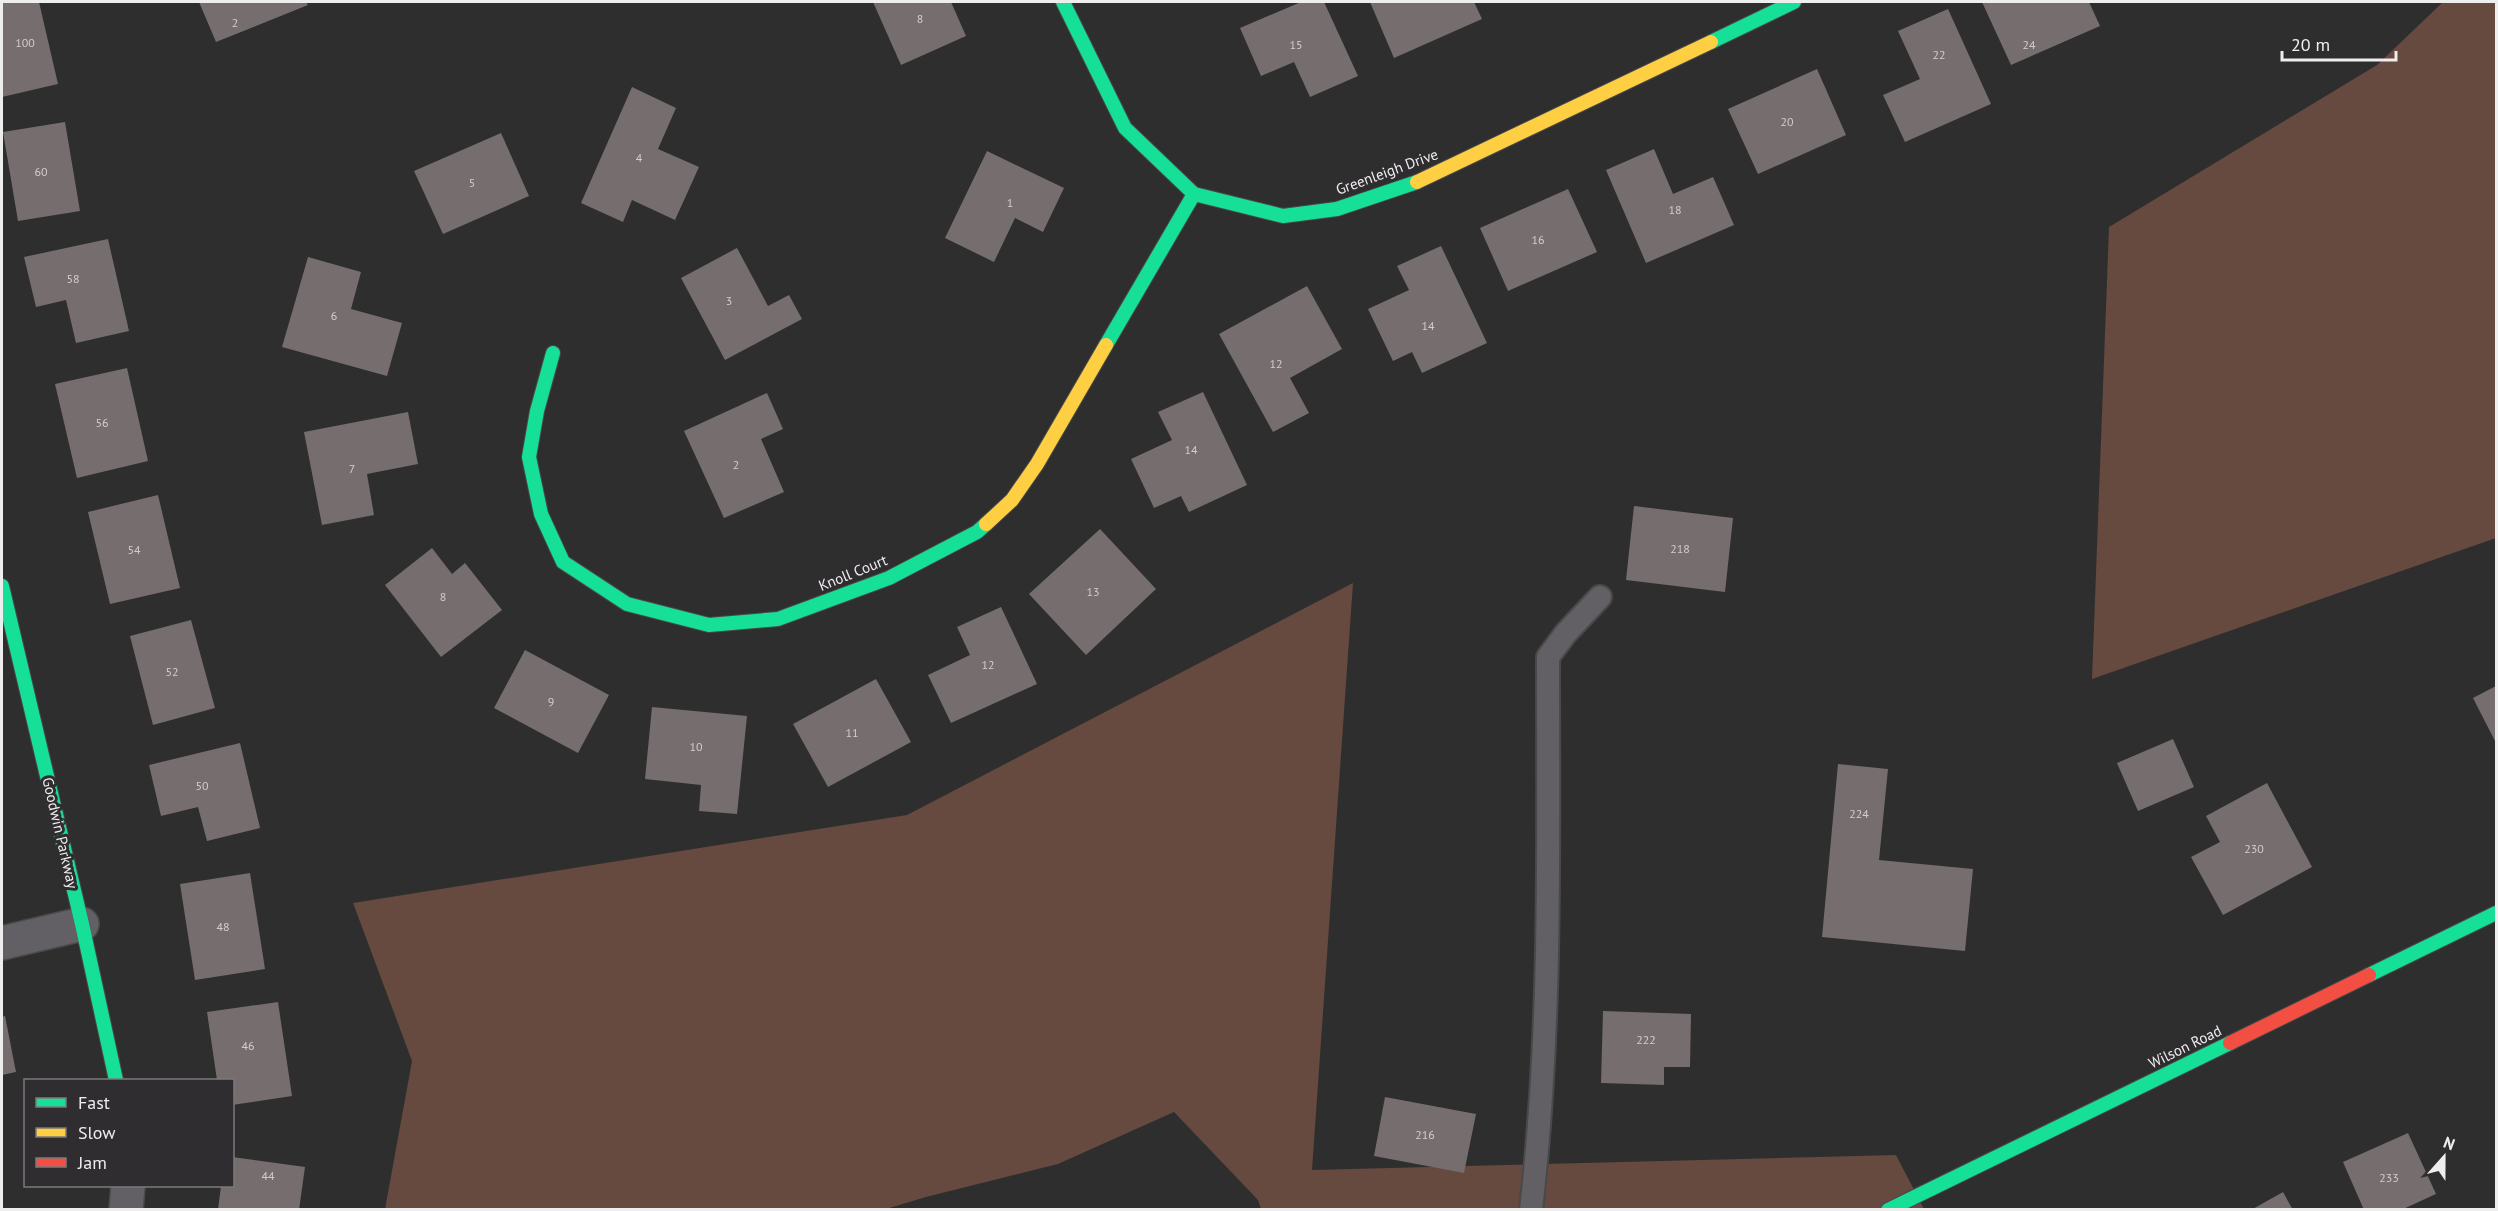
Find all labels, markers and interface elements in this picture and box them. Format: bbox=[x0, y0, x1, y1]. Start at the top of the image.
house number: 8 bbox=[917, 11, 923, 26]
house number: 2 bbox=[232, 15, 238, 30]
scale bar bbox=[2282, 24, 2396, 62]
text: 20 m bbox=[2291, 33, 2330, 56]
house number: 100 bbox=[15, 35, 35, 50]
house number: 15 bbox=[1289, 37, 1303, 52]
house number: 24 bbox=[2022, 37, 2036, 52]
house number: 22 bbox=[1932, 47, 1946, 62]
house number: 20 bbox=[1780, 114, 1794, 129]
street label: Greenleigh Drive bbox=[1333, 144, 1441, 199]
house number: 4 bbox=[636, 150, 643, 165]
house number: 60 bbox=[34, 164, 48, 179]
house number: 5 bbox=[469, 175, 475, 190]
house number: 1 bbox=[1007, 195, 1013, 210]
house number: 18 bbox=[1668, 202, 1682, 217]
house number: 16 bbox=[1531, 232, 1545, 247]
house number: 58 bbox=[66, 271, 80, 286]
house number: 3 bbox=[726, 293, 732, 308]
house number: 6 bbox=[331, 308, 337, 323]
house number: 14 bbox=[1421, 318, 1435, 333]
house number: 12 bbox=[1269, 356, 1283, 371]
house number: 56 bbox=[95, 415, 109, 430]
house number: 14 bbox=[1184, 442, 1198, 457]
house number: 2 bbox=[733, 457, 739, 472]
house number: 7 bbox=[349, 461, 355, 476]
house number: 218 bbox=[1670, 541, 1690, 556]
house number: 54 bbox=[127, 542, 141, 557]
street label: Knoll Court bbox=[816, 550, 890, 595]
house number: 13 bbox=[1086, 584, 1100, 599]
house number: 8 bbox=[440, 589, 446, 604]
house number: 12 bbox=[981, 657, 995, 672]
house number: 52 bbox=[165, 664, 179, 679]
house number: 9 bbox=[548, 694, 554, 709]
house number: 11 bbox=[845, 725, 859, 740]
house number: 10 bbox=[689, 739, 703, 754]
street label: Goodwin Parkway bbox=[38, 775, 83, 890]
house number: 50 bbox=[195, 778, 209, 793]
house number: 224 bbox=[1849, 806, 1869, 821]
house number: 230 bbox=[2244, 841, 2264, 856]
house number: 48 bbox=[216, 919, 230, 934]
street label: Wilson Road bbox=[2145, 1021, 2225, 1072]
house number: 222 bbox=[1636, 1032, 1656, 1047]
house number: 46 bbox=[241, 1038, 255, 1053]
legend bbox=[24, 1079, 234, 1187]
text: Fast bbox=[78, 1091, 110, 1114]
text: Slow bbox=[78, 1121, 116, 1144]
house number: 216 bbox=[1415, 1127, 1435, 1142]
north arrow bbox=[2414, 1127, 2474, 1187]
text: N bbox=[2441, 1132, 2458, 1154]
text: Jam bbox=[77, 1151, 107, 1174]
house number: 44 bbox=[261, 1168, 275, 1183]
house number: 233 bbox=[2379, 1170, 2399, 1185]

